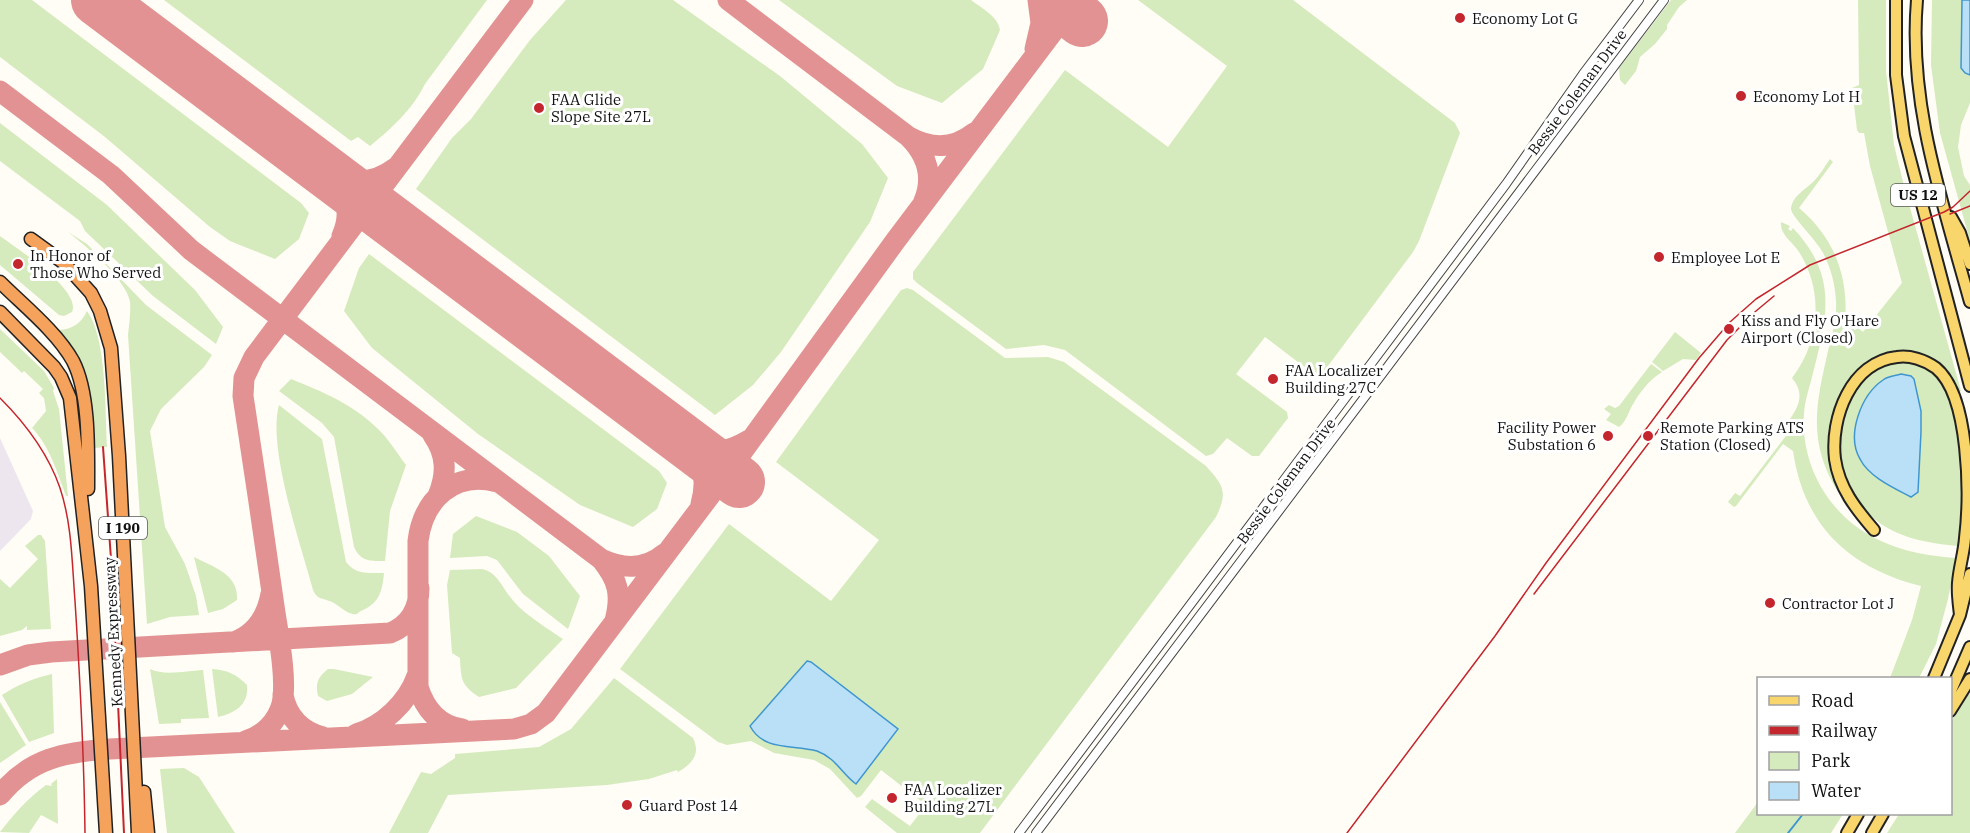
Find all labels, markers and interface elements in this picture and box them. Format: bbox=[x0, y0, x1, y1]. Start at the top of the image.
place label: Economy Lot G bbox=[1472, 9, 1578, 28]
marker: Economy Lot G bbox=[1453, 11, 1467, 25]
street label: Bessie Coleman Drive bbox=[1523, 25, 1631, 159]
place label: Economy Lot H bbox=[1753, 87, 1860, 106]
marker: Economy Lot H bbox=[1734, 89, 1748, 103]
place label: FAA Glide Slope Site 27L bbox=[551, 90, 651, 126]
marker: FAA Glide Slope Site 27L bbox=[532, 101, 546, 115]
road number: US 12 bbox=[1891, 184, 1945, 206]
place label: In Honor of Those Who Served bbox=[30, 246, 161, 282]
place label: Employee Lot E bbox=[1671, 248, 1780, 267]
marker: Employee Lot E bbox=[1652, 250, 1666, 264]
marker: In Honor of Those Who Served bbox=[11, 257, 25, 271]
place label: Kiss and Fly O'Hare Airport (Closed) bbox=[1741, 311, 1879, 347]
marker: Kiss and Fly O'Hare Airport (Closed) bbox=[1722, 322, 1736, 336]
place label: FAA Localizer Building 27C bbox=[1285, 361, 1383, 397]
marker: FAA Localizer Building 27C bbox=[1266, 372, 1280, 386]
street label: Bessie Coleman Drive bbox=[1232, 414, 1340, 548]
place label: Facility Power Substation 6 bbox=[1497, 418, 1596, 454]
place label: Remote Parking ATS Station (Closed) bbox=[1660, 418, 1804, 454]
marker: Facility Power Substation 6 bbox=[1601, 429, 1615, 443]
marker: Remote Parking ATS Station (Closed) bbox=[1641, 429, 1655, 443]
road number: I 190 bbox=[99, 517, 147, 539]
street label: Kennedy Expressway bbox=[100, 556, 126, 708]
place label: Contractor Lot J bbox=[1782, 594, 1895, 613]
marker: Contractor Lot J bbox=[1763, 596, 1777, 610]
legend bbox=[1757, 677, 1952, 815]
text: Road bbox=[1811, 689, 1854, 712]
text: Railway bbox=[1811, 719, 1877, 742]
text: Park bbox=[1811, 749, 1851, 772]
text: Water bbox=[1811, 779, 1861, 802]
place label: FAA Localizer Building 27L bbox=[904, 780, 1002, 816]
marker: FAA Localizer Building 27L bbox=[885, 791, 899, 805]
place label: Guard Post 14 bbox=[639, 796, 738, 815]
marker: Guard Post 14 bbox=[620, 798, 634, 812]

